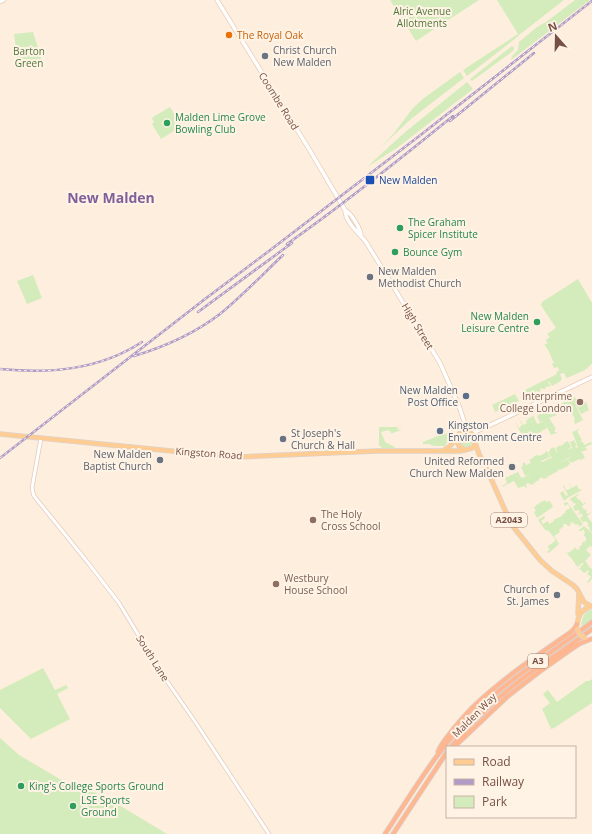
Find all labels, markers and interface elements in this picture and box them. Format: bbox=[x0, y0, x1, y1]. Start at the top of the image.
park label: Alric Avenue Allotments bbox=[393, 4, 451, 30]
north arrow bbox=[536, 16, 576, 56]
text: N bbox=[546, 18, 559, 35]
place label: The Royal Oak bbox=[237, 28, 304, 42]
marker: The Royal Oak bbox=[224, 30, 234, 40]
place label: Christ Church New Malden bbox=[273, 43, 337, 69]
park label: Barton Green bbox=[13, 44, 45, 70]
marker: Christ Church New Malden bbox=[260, 51, 270, 61]
street label: Coombe Road bbox=[256, 69, 302, 133]
place label: Malden Lime Grove Bowling Club bbox=[175, 110, 266, 136]
marker: Malden Lime Grove Bowling Club bbox=[162, 118, 172, 128]
place label: New Malden bbox=[379, 173, 437, 187]
marker: New Malden bbox=[364, 174, 376, 186]
district label: New Malden bbox=[67, 188, 155, 207]
place label: The Graham Spicer Institute bbox=[408, 215, 478, 241]
marker: The Graham Spicer Institute bbox=[395, 223, 405, 233]
place label: Bounce Gym bbox=[403, 245, 462, 259]
marker: Bounce Gym bbox=[390, 247, 400, 257]
place label: New Malden Methodist Church bbox=[378, 264, 461, 290]
marker: New Malden Methodist Church bbox=[365, 272, 375, 282]
street label: High Street bbox=[399, 300, 438, 352]
place label: New Malden Leisure Centre bbox=[461, 309, 529, 335]
marker: New Malden Leisure Centre bbox=[532, 317, 542, 327]
place label: New Malden Post Office bbox=[400, 383, 458, 409]
place label: Interprime College London bbox=[500, 389, 572, 415]
marker: New Malden Post Office bbox=[461, 391, 471, 401]
marker: Interprime College London bbox=[575, 397, 585, 407]
place label: Kingston Environment Centre bbox=[448, 418, 542, 444]
place label: St Joseph's Church & Hall bbox=[291, 426, 355, 452]
marker: Kingston Environment Centre bbox=[435, 426, 445, 436]
marker: St Joseph's Church & Hall bbox=[278, 434, 288, 444]
street label: Kingston Road bbox=[175, 444, 243, 462]
place label: New Malden Baptist Church bbox=[83, 447, 152, 473]
place label: United Reformed Church New Malden bbox=[409, 454, 504, 480]
marker: New Malden Baptist Church bbox=[155, 455, 165, 465]
marker: United Reformed Church New Malden bbox=[507, 462, 517, 472]
place label: The Holy Cross School bbox=[321, 507, 381, 533]
road number: A2043 bbox=[491, 513, 527, 527]
marker: The Holy Cross School bbox=[308, 515, 318, 525]
place label: Westbury House School bbox=[284, 571, 347, 597]
marker: Westbury House School bbox=[271, 579, 281, 589]
place label: Church of St. James bbox=[503, 582, 550, 608]
marker: Church of St. James bbox=[552, 590, 562, 600]
street label: South Lane bbox=[133, 632, 173, 684]
road number: A3 bbox=[528, 654, 548, 668]
street label: Malden Way bbox=[449, 689, 500, 740]
legend bbox=[446, 746, 576, 818]
text: Road bbox=[482, 753, 511, 770]
text: Railway bbox=[482, 773, 525, 790]
place label: King's College Sports Ground bbox=[29, 779, 164, 793]
marker: King's College Sports Ground bbox=[16, 781, 26, 791]
place label: LSE Sports Ground bbox=[81, 793, 130, 819]
text: Park bbox=[482, 793, 508, 810]
marker: LSE Sports Ground bbox=[68, 801, 78, 811]

